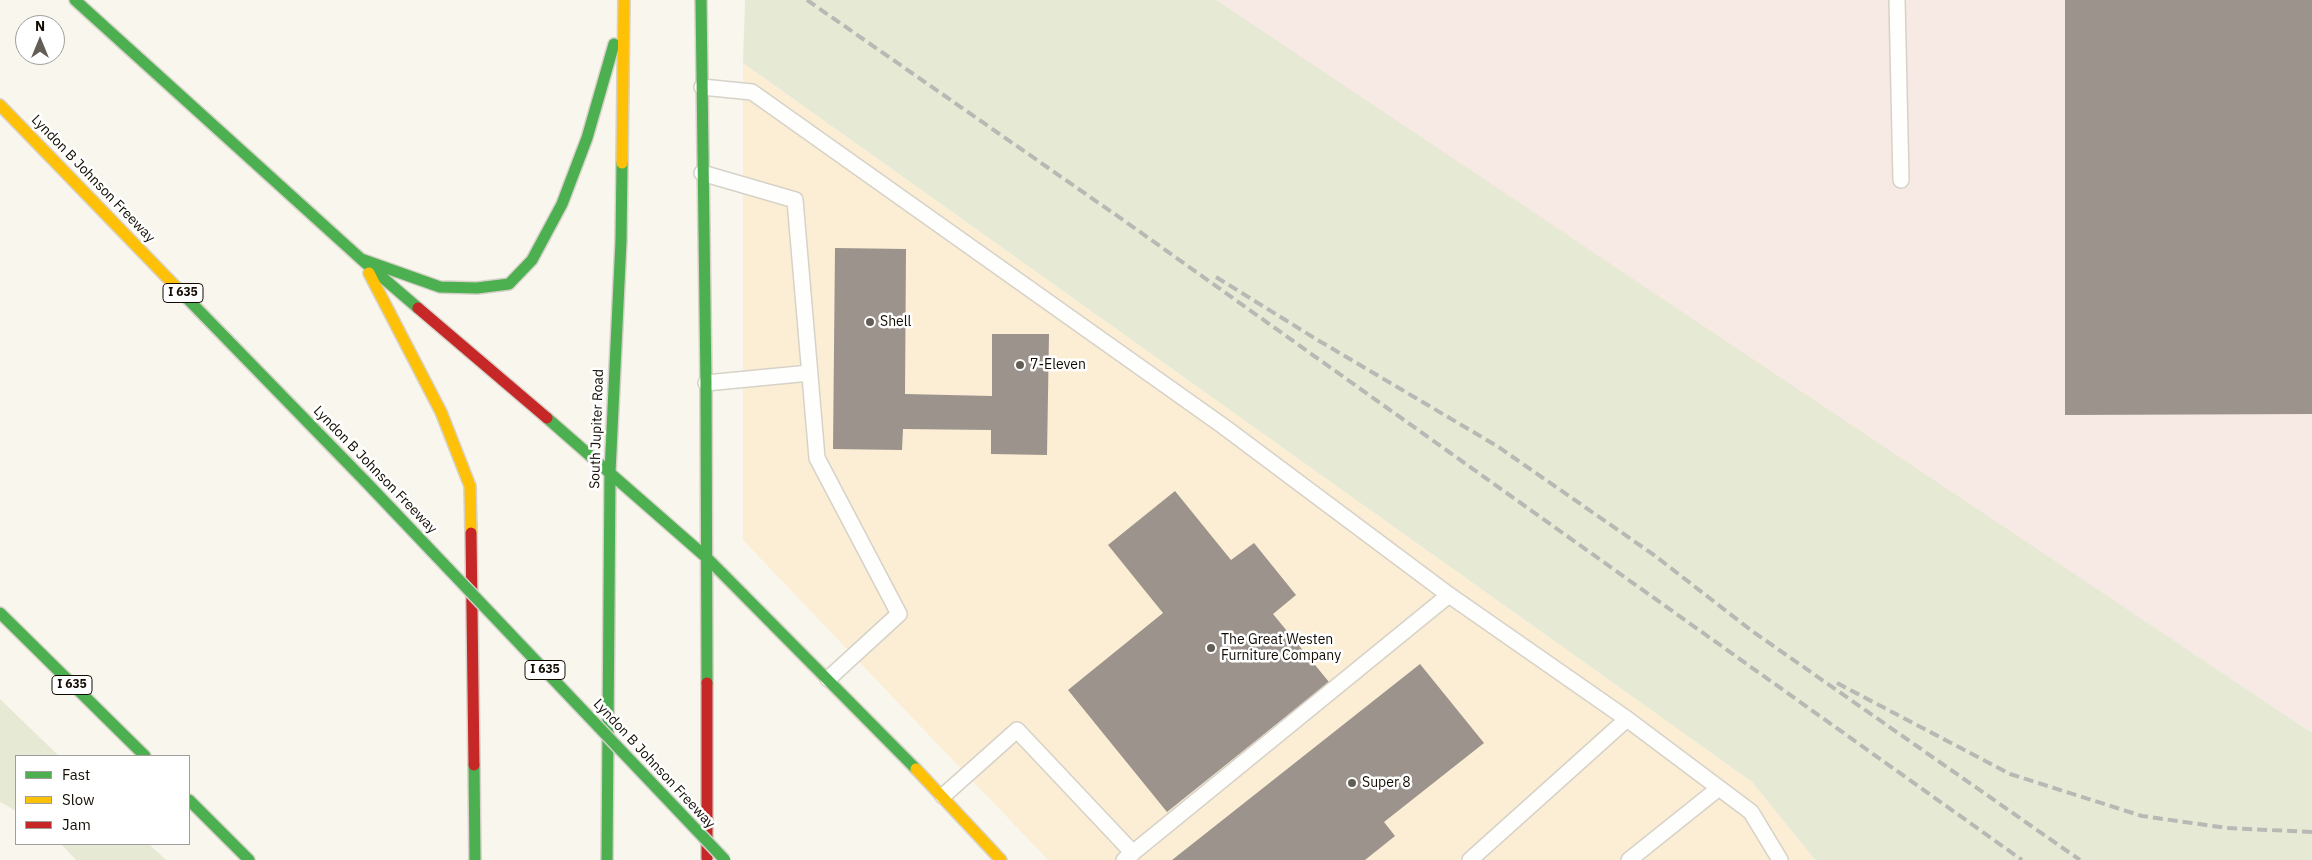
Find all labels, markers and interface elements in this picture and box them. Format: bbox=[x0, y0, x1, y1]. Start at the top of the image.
north arrow bbox=[15, 15, 65, 65]
text: N bbox=[35, 17, 45, 35]
street label: Lyndon B Johnson Freeway bbox=[28, 112, 158, 246]
road number: I 635 bbox=[163, 284, 203, 302]
place label: Shell bbox=[880, 314, 911, 330]
marker: Shell bbox=[864, 316, 876, 328]
place label: 7-Eleven bbox=[1030, 357, 1086, 373]
marker: 7-Eleven bbox=[1014, 359, 1026, 371]
street label: South Jupiter Road bbox=[587, 369, 607, 489]
street label: Lyndon B Johnson Freeway bbox=[310, 403, 440, 537]
place label: The Great Westen Furniture Company bbox=[1221, 632, 1341, 664]
marker: The Great Westen Furniture Company bbox=[1205, 642, 1217, 654]
road number: I 635 bbox=[525, 660, 565, 680]
road number: I 635 bbox=[52, 676, 92, 694]
street label: Lyndon B Johnson Freeway bbox=[590, 696, 718, 832]
legend bbox=[15, 755, 190, 845]
text: Fast bbox=[62, 765, 90, 784]
place label: Super 8 bbox=[1362, 775, 1411, 791]
marker: Super 8 bbox=[1346, 777, 1358, 789]
text: Slow bbox=[62, 790, 95, 809]
text: Jam bbox=[62, 815, 91, 834]

